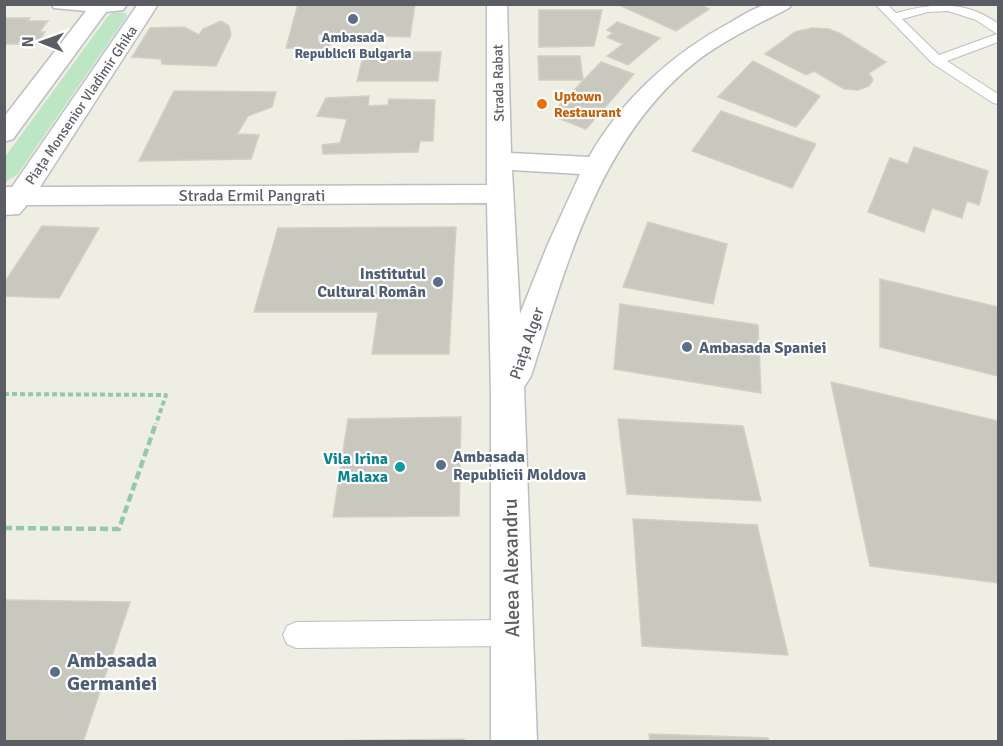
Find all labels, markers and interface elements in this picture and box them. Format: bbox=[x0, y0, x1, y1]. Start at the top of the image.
north arrow bbox=[12, 12, 72, 72]
marker: Ambasada Republicii Bulgaria bbox=[346, 12, 360, 26]
street label: Piața Monsenior Vladimir Ghika bbox=[22, 23, 141, 188]
place label: Ambasada Republicii Bulgaria bbox=[294, 29, 412, 62]
text: N bbox=[18, 36, 38, 47]
street label: Strada Rabat bbox=[489, 44, 508, 122]
place label: Uptown Restaurant bbox=[554, 88, 622, 121]
marker: Uptown Restaurant bbox=[535, 97, 549, 111]
street label: Strada Ermil Pangrati bbox=[179, 186, 325, 206]
place label: Institutul Cultural Român bbox=[317, 264, 426, 302]
marker: Institutul Cultural Român bbox=[431, 275, 445, 289]
street label: Piața Alger bbox=[505, 304, 549, 382]
place label: Ambasada Spaniei bbox=[699, 338, 826, 358]
marker: Ambasada Spaniei bbox=[680, 340, 694, 354]
place label: Ambasada Republicii Moldova bbox=[453, 447, 586, 485]
place label: Vila Irina Malaxa bbox=[323, 449, 388, 487]
marker: Ambasada Republicii Moldova bbox=[434, 458, 448, 472]
marker: Vila Irina Malaxa bbox=[393, 460, 407, 474]
street label: Aleea Alexandru bbox=[498, 498, 525, 638]
place label: Ambasada Germaniei bbox=[67, 648, 157, 696]
marker: Ambasada Germaniei bbox=[48, 665, 62, 679]

